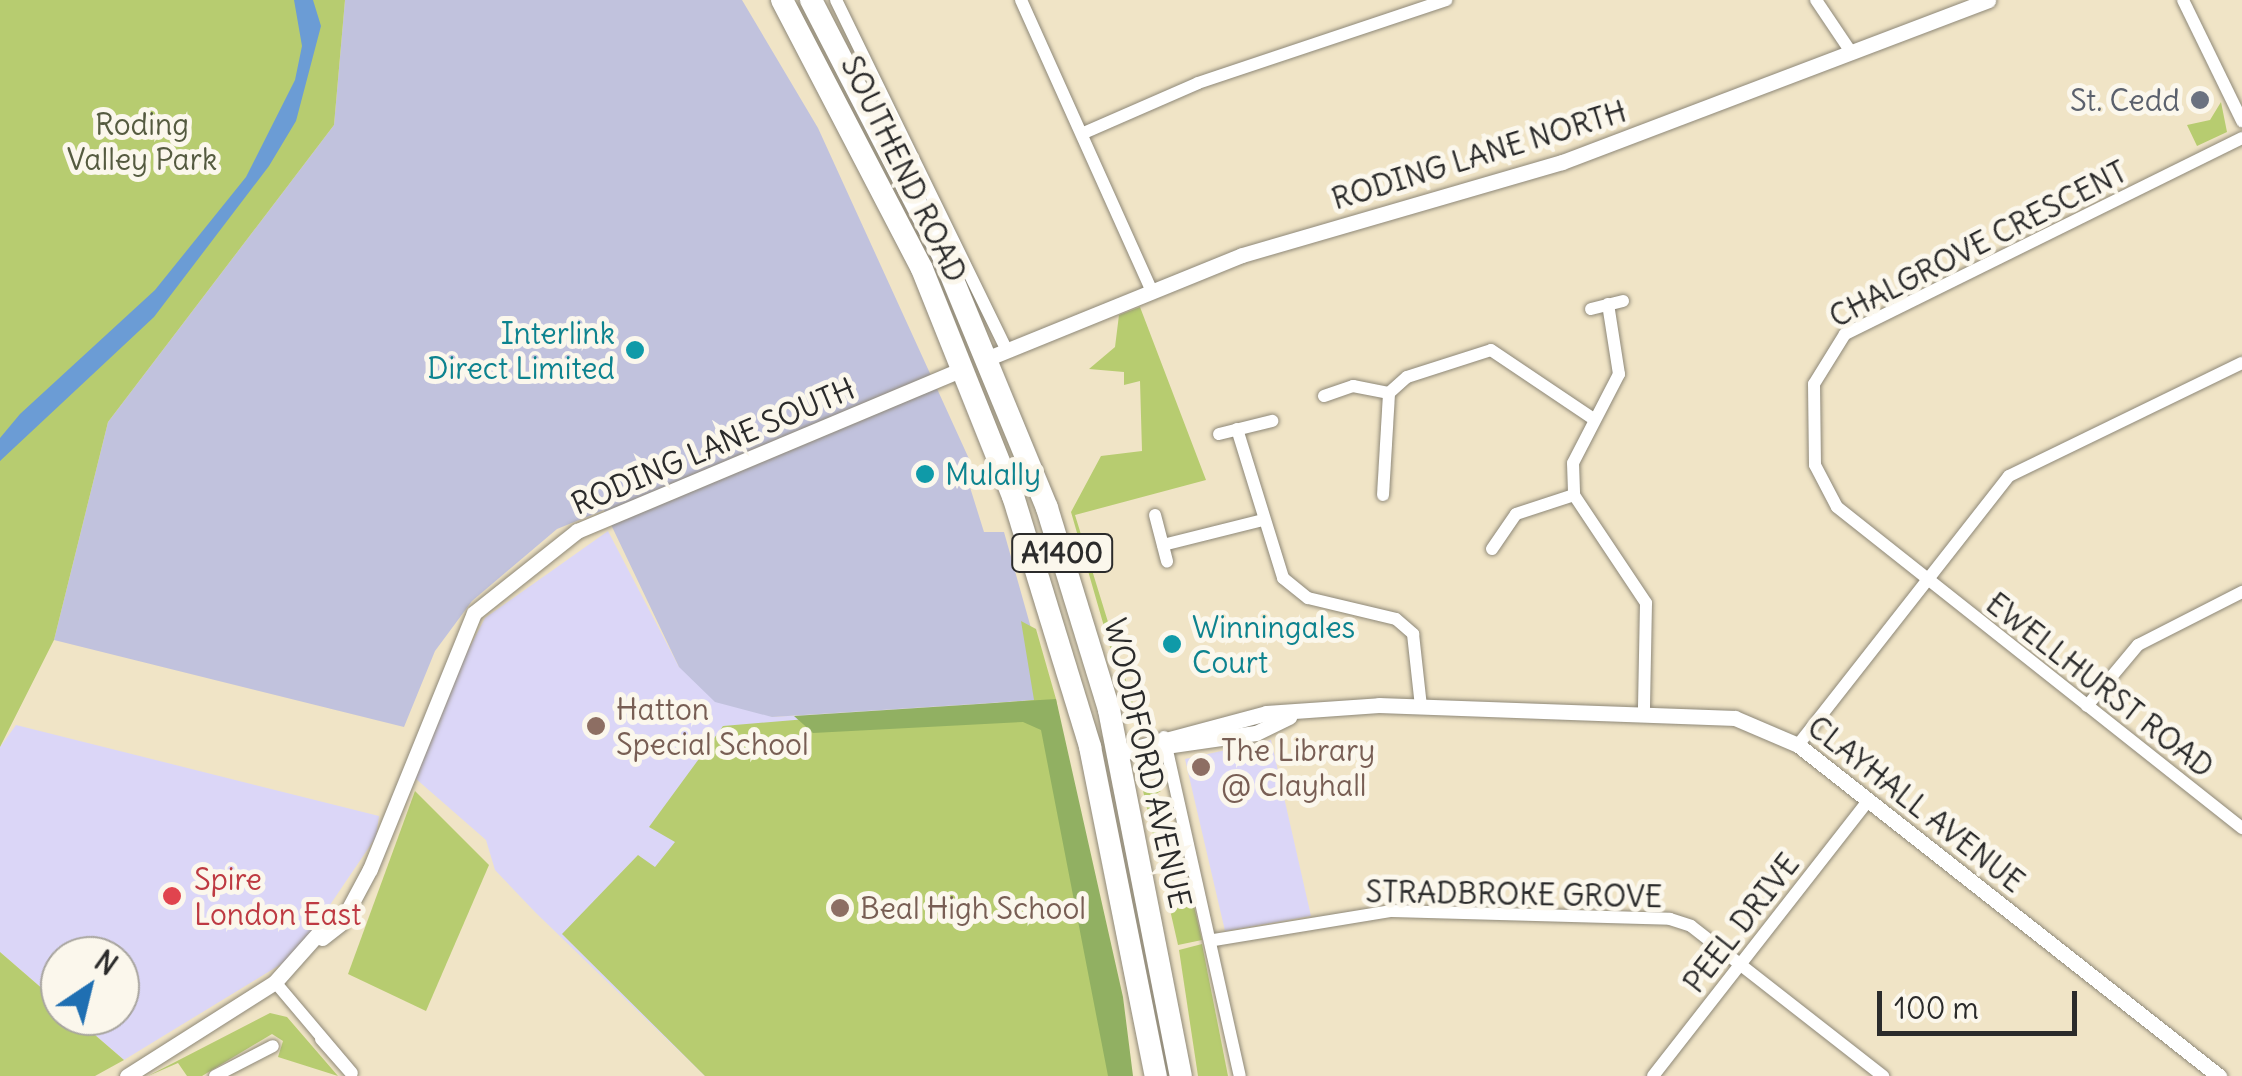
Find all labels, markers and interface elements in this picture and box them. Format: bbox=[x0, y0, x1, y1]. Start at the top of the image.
street label: SOUTHEND ROAD bbox=[834, 50, 974, 288]
place label: St. Cedd bbox=[2070, 82, 2180, 118]
marker: St. Cedd bbox=[2189, 89, 2211, 111]
street label: RODING LANE NORTH bbox=[1327, 93, 1631, 217]
park label: Roding Valley Park bbox=[67, 106, 217, 176]
street label: CHALGROVE CRESCENT bbox=[1823, 153, 2133, 335]
place label: Interlink Direct Limited bbox=[427, 315, 615, 386]
marker: Interlink Direct Limited bbox=[624, 339, 646, 361]
street label: RODING LANE SOUTH bbox=[566, 370, 860, 522]
place label: Mulally bbox=[945, 456, 1041, 492]
marker: Mulally bbox=[914, 463, 936, 485]
road number: A1400 bbox=[1010, 530, 1114, 576]
street label: EWELLHURST ROAD bbox=[1979, 585, 2221, 785]
place label: Winningales Court bbox=[1192, 609, 1355, 680]
street label: WOODFORD AVENUE bbox=[1097, 615, 1199, 911]
marker: Winningales Court bbox=[1161, 633, 1183, 655]
place label: Hatton Special School bbox=[616, 691, 809, 762]
street label: CLAYHALL AVENUE bbox=[1801, 708, 2031, 900]
marker: Hatton Special School bbox=[585, 715, 607, 737]
place label: The Library @ Clayhall bbox=[1221, 732, 1375, 802]
marker: The Library @ Clayhall bbox=[1190, 756, 1212, 778]
street label: PEEL DRIVE bbox=[1676, 846, 1806, 1000]
place label: Spire London East bbox=[194, 861, 361, 932]
street label: STRADBROKE GROVE bbox=[1365, 873, 1663, 915]
marker: Spire London East bbox=[159, 883, 185, 909]
place label: Beal High School bbox=[860, 890, 1086, 926]
marker: Beal High School bbox=[829, 897, 851, 919]
north arrow bbox=[40, 936, 140, 1036]
text: N bbox=[88, 943, 124, 983]
scale bar bbox=[1882, 971, 2082, 1033]
text: 100 m bbox=[1894, 989, 1979, 1027]

